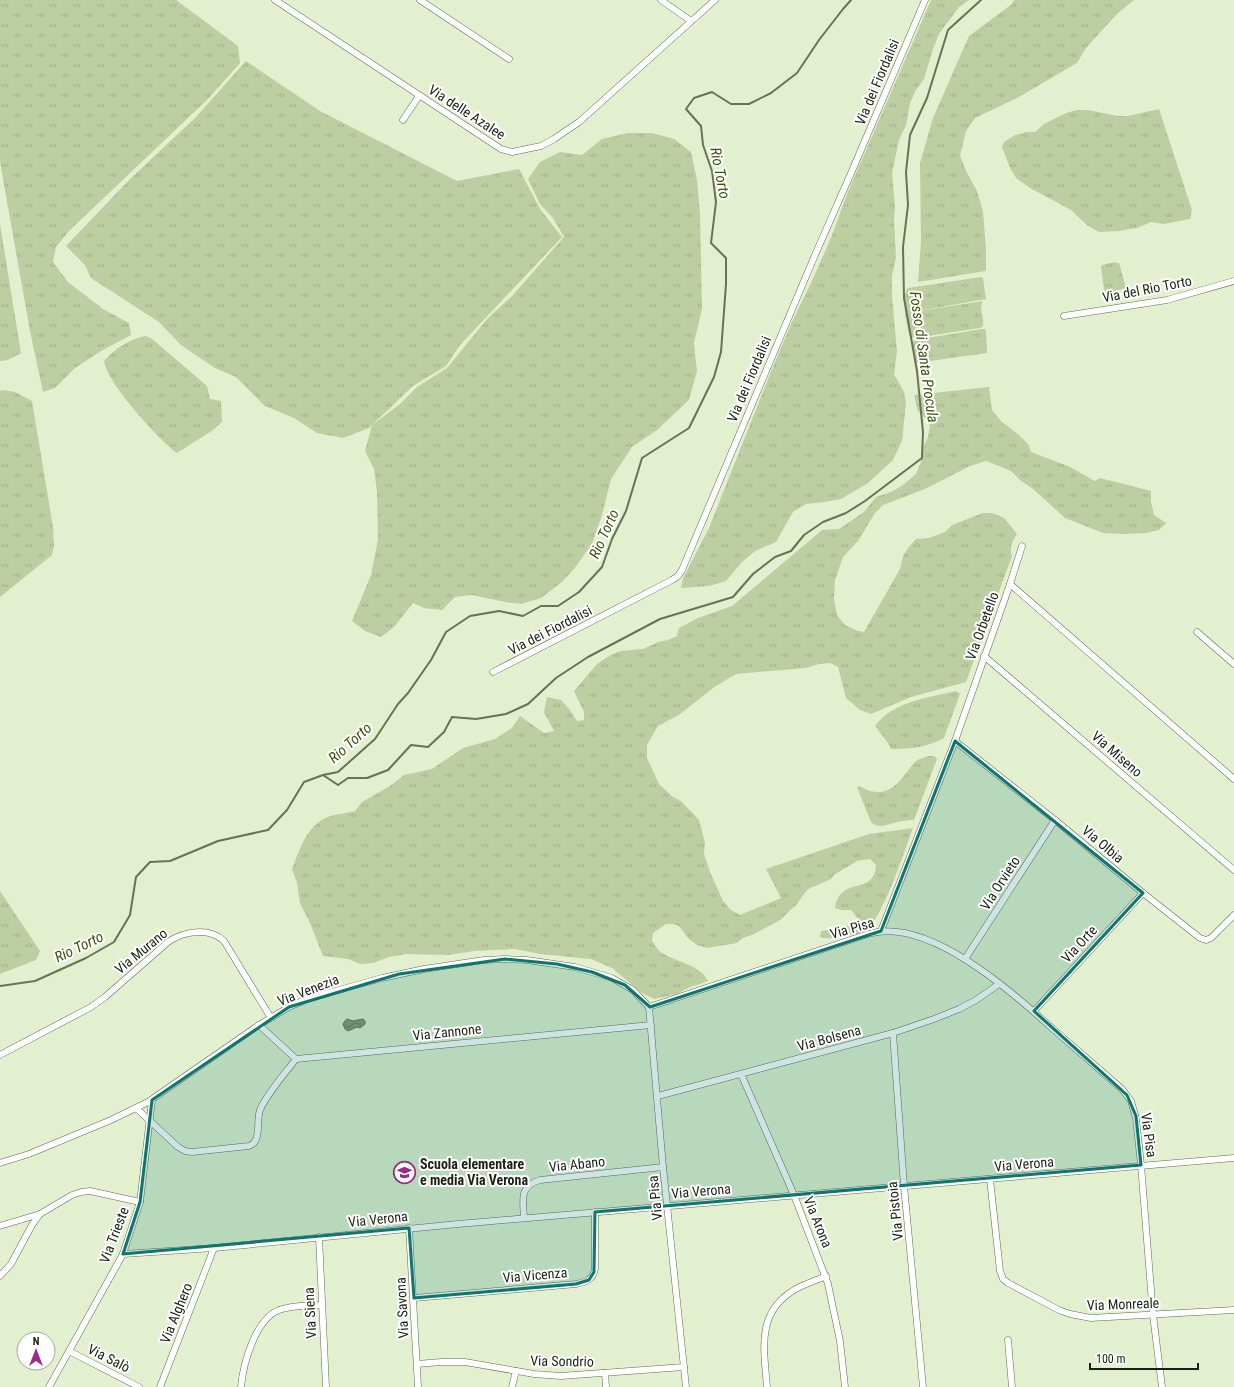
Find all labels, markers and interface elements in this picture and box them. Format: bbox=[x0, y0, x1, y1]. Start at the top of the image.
street label: Via dei Fiordalisi bbox=[852, 37, 902, 127]
street label: Via delle Azalee bbox=[426, 81, 509, 143]
water label: Rio Torto bbox=[706, 146, 734, 200]
street label: Via del Rio Torto bbox=[1101, 272, 1193, 306]
water label: Fosso di Santa Procula bbox=[906, 290, 942, 424]
street label: Via dei Fiordalisi bbox=[724, 334, 774, 424]
water label: Rio Torto bbox=[585, 507, 623, 561]
street label: Via Orbetello bbox=[962, 590, 1002, 662]
street label: Via dei Fiordalisi bbox=[506, 602, 594, 658]
water label: Rio Torto bbox=[325, 719, 375, 767]
street label: Via Miseno bbox=[1089, 728, 1145, 780]
street label: Via Olbia bbox=[1079, 822, 1127, 866]
street label: Via Orvieto bbox=[977, 853, 1023, 913]
street label: Via Pisa bbox=[828, 914, 876, 942]
street label: Via Orte bbox=[1058, 922, 1100, 966]
street label: Via Murano bbox=[112, 925, 170, 977]
water label: Rio Torto bbox=[52, 928, 106, 966]
street label: Via Venezia bbox=[275, 971, 341, 1009]
street label: Via Zannone bbox=[412, 1020, 483, 1044]
street label: Via Bolsena bbox=[795, 1022, 863, 1054]
street label: Via Pisa bbox=[1138, 1112, 1160, 1158]
street label: Via Abano bbox=[548, 1153, 606, 1175]
street label: Via Verona bbox=[994, 1153, 1054, 1175]
place label: Scuola elementare e media Via Verona bbox=[420, 1156, 528, 1188]
school or university icon: Scuola elementare e media Via Verona bbox=[391, 1159, 417, 1185]
street label: Via Pisa bbox=[645, 1175, 665, 1221]
street label: Via Verona bbox=[671, 1180, 731, 1202]
street label: Via Pistoia bbox=[884, 1181, 906, 1241]
street label: Via Arona bbox=[801, 1194, 835, 1250]
street label: Via Trieste bbox=[96, 1204, 132, 1265]
street label: Via Verona bbox=[347, 1208, 409, 1230]
street label: Via Vicenza bbox=[502, 1264, 568, 1286]
street label: Via Savona bbox=[392, 1277, 412, 1339]
street label: Via Alghero bbox=[157, 1280, 195, 1346]
street label: Via Siena bbox=[301, 1287, 319, 1339]
street label: Via Monreale bbox=[1086, 1295, 1160, 1313]
north arrow bbox=[16, 1331, 56, 1371]
text: N bbox=[33, 1335, 40, 1348]
street label: Via Salò bbox=[85, 1341, 133, 1375]
scale bar bbox=[1090, 1345, 1198, 1371]
street label: Via Sondrio bbox=[530, 1352, 594, 1370]
text: 100 m bbox=[1096, 1352, 1126, 1366]

